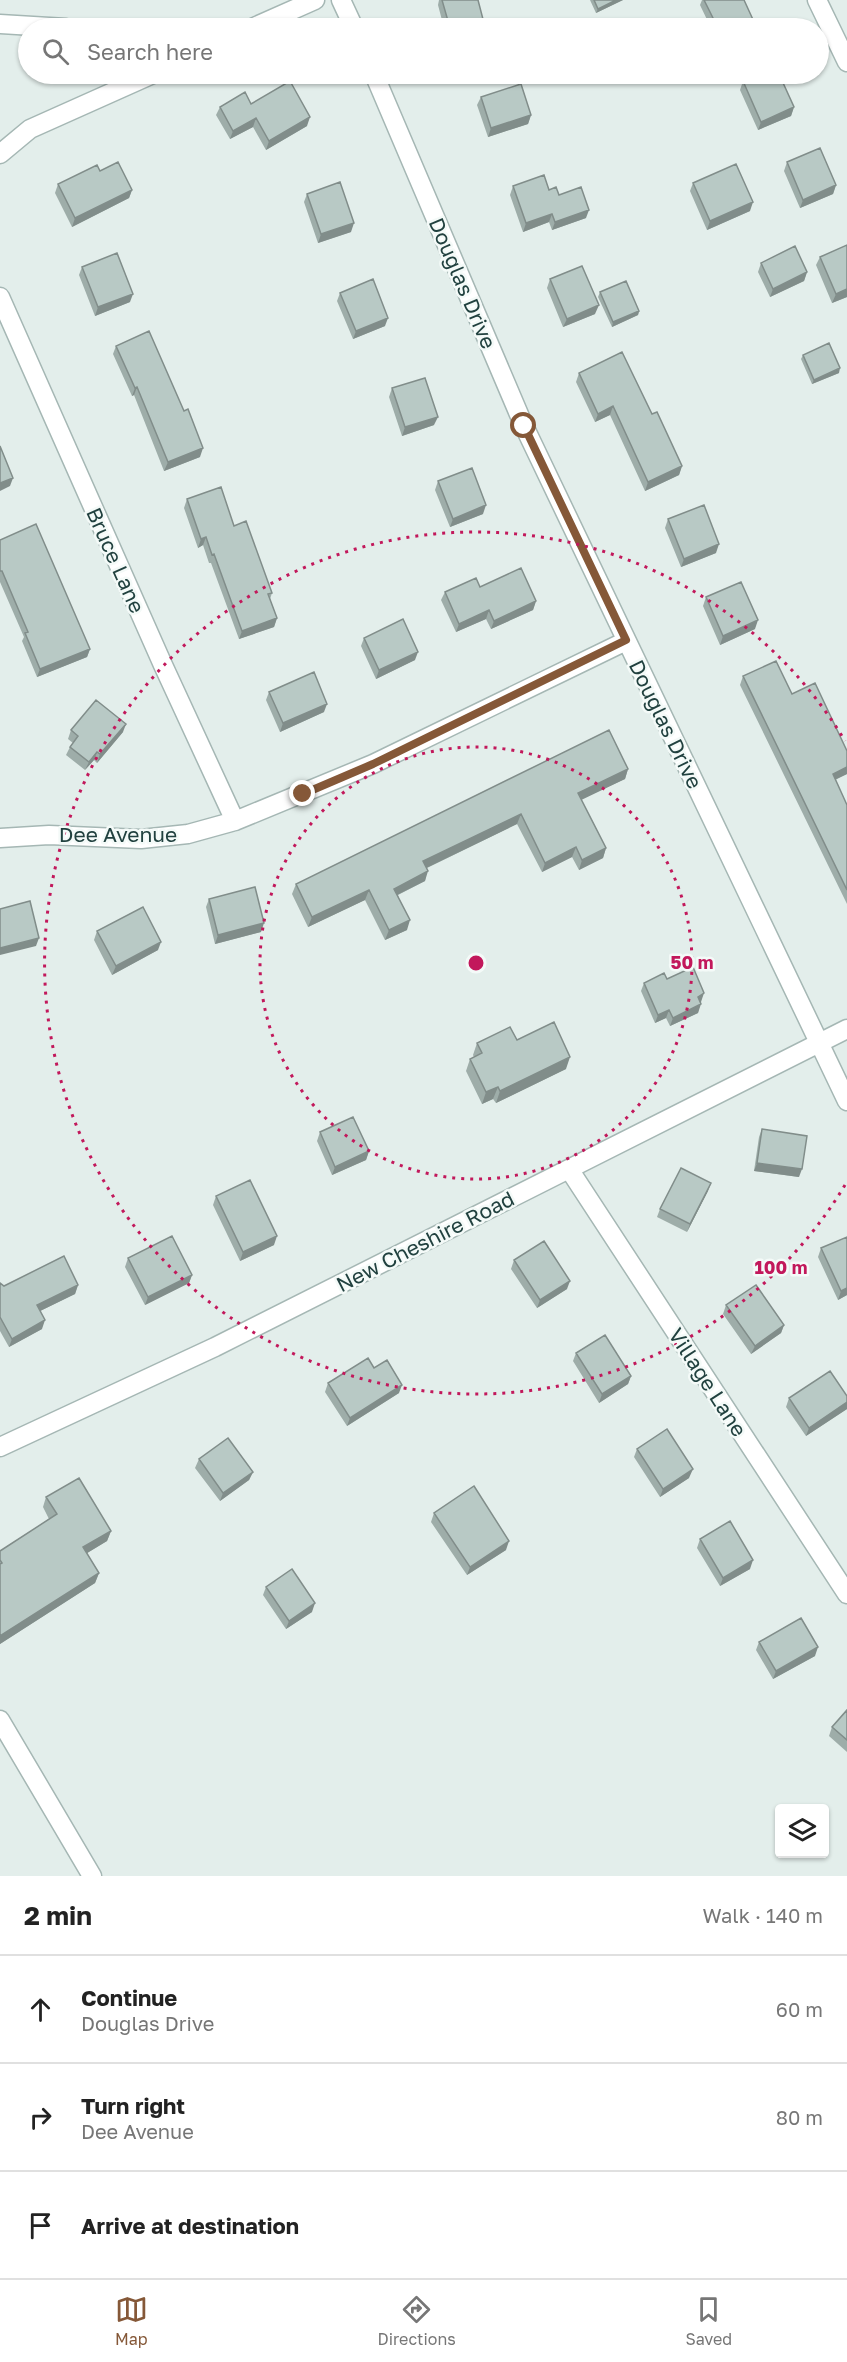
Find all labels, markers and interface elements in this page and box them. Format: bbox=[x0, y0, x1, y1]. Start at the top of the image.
search box bbox=[18, 18, 829, 84]
icon: search bbox=[39, 35, 72, 68]
text: Search here bbox=[87, 38, 213, 65]
street label: Douglas Drive bbox=[424, 214, 502, 352]
route start bbox=[510, 412, 536, 438]
street label: Bruce Lane bbox=[81, 503, 151, 617]
street label: Douglas Drive bbox=[624, 655, 708, 793]
route end bbox=[289, 780, 315, 806]
street label: Dee Avenue bbox=[59, 821, 177, 847]
text: 50 m bbox=[671, 951, 713, 973]
centre of rings bbox=[466, 953, 486, 973]
street label: New Cheshire Road bbox=[332, 1185, 518, 1297]
text: 100 m bbox=[755, 1256, 807, 1278]
street label: Village Lane bbox=[663, 1323, 753, 1441]
map controls bbox=[775, 1804, 829, 1858]
button: layers bbox=[775, 1804, 829, 1858]
text: 2 min bbox=[24, 1900, 92, 1931]
text: Walk · 140 m bbox=[703, 1903, 823, 1927]
text: Continue bbox=[81, 1984, 177, 2011]
icon: ahead bbox=[24, 1993, 57, 2026]
text: 60 m bbox=[776, 1997, 823, 2021]
text: Douglas Drive bbox=[81, 2011, 214, 2035]
text: Turn right bbox=[81, 2092, 185, 2119]
icon: right bbox=[24, 2101, 57, 2134]
text: 80 m bbox=[776, 2105, 823, 2129]
text: Dee Avenue bbox=[81, 2119, 194, 2143]
icon: arrive bbox=[24, 2209, 57, 2242]
text: Arrive at destination bbox=[81, 2212, 299, 2239]
tab: Map bbox=[115, 2293, 148, 2349]
tab: Directions bbox=[378, 2293, 456, 2349]
tab: Saved bbox=[685, 2293, 732, 2349]

